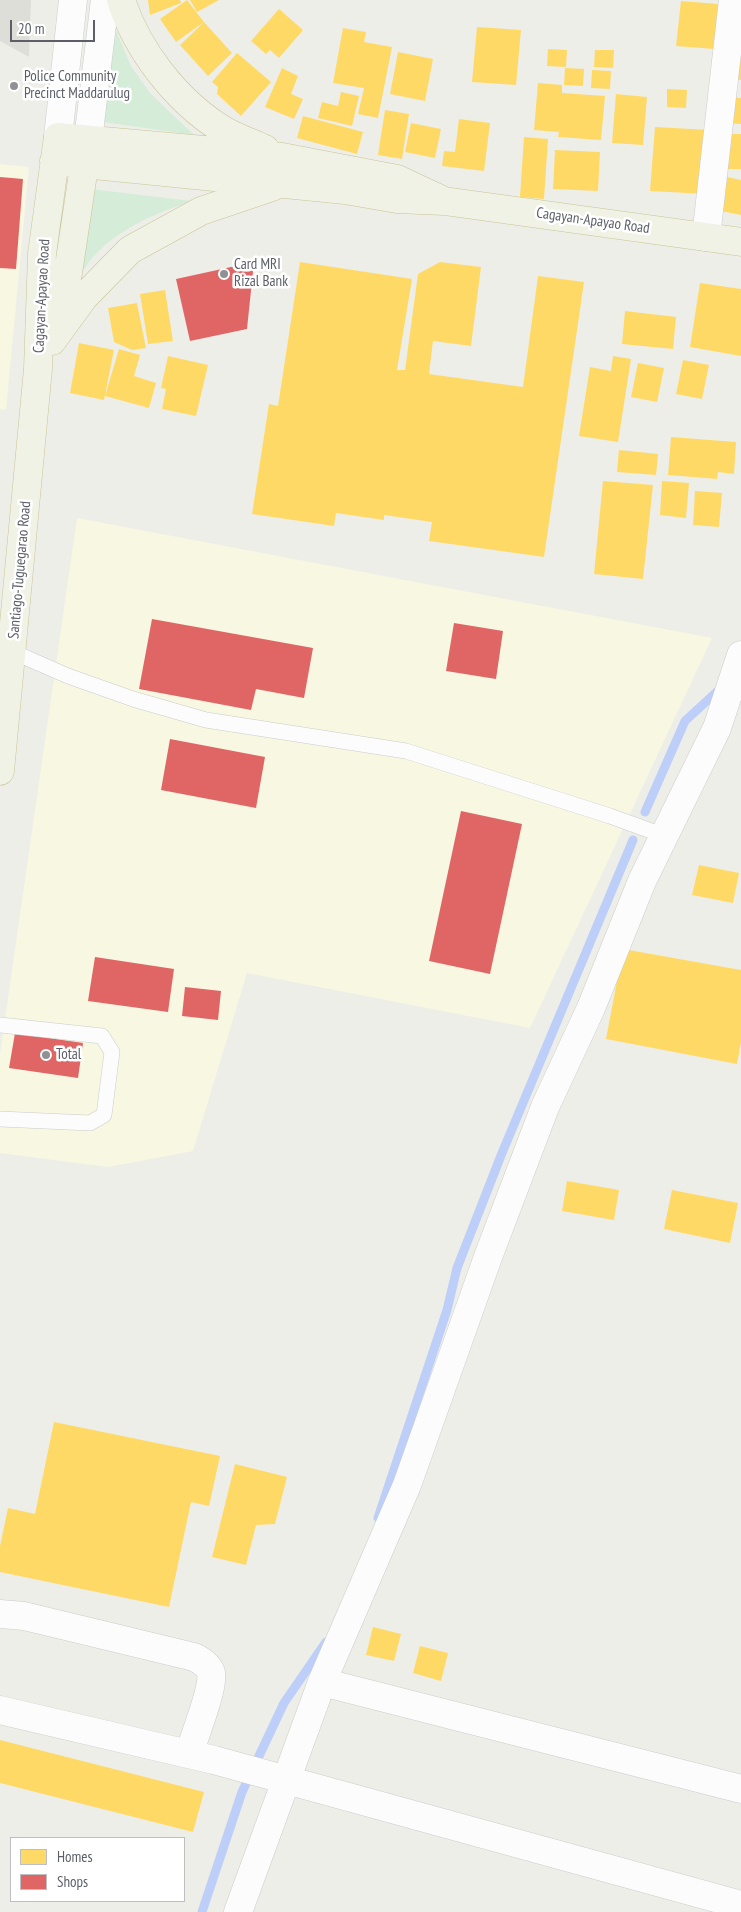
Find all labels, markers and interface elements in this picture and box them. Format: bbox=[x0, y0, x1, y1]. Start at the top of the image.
scale bar bbox=[12, 10, 98, 42]
text: 20 m bbox=[18, 19, 44, 38]
place label: Police Community Precinct Maddarulug bbox=[24, 68, 130, 103]
marker: Police Community Precinct Maddarulug bbox=[8, 80, 20, 92]
street label: Cagayan-Apayao Road bbox=[535, 204, 651, 238]
street label: Cagayan-Apayao Road bbox=[30, 239, 54, 353]
place label: Card MRI Rizal Bank bbox=[234, 256, 288, 291]
marker: Card MRI Rizal Bank bbox=[218, 268, 230, 280]
street label: Santiago-Tuguegarao Road bbox=[5, 500, 35, 640]
place label: Total bbox=[56, 1046, 81, 1064]
marker: Total bbox=[40, 1049, 52, 1061]
legend bbox=[10, 1837, 185, 1902]
text: Homes bbox=[57, 1847, 93, 1866]
text: Shops bbox=[57, 1872, 88, 1891]

